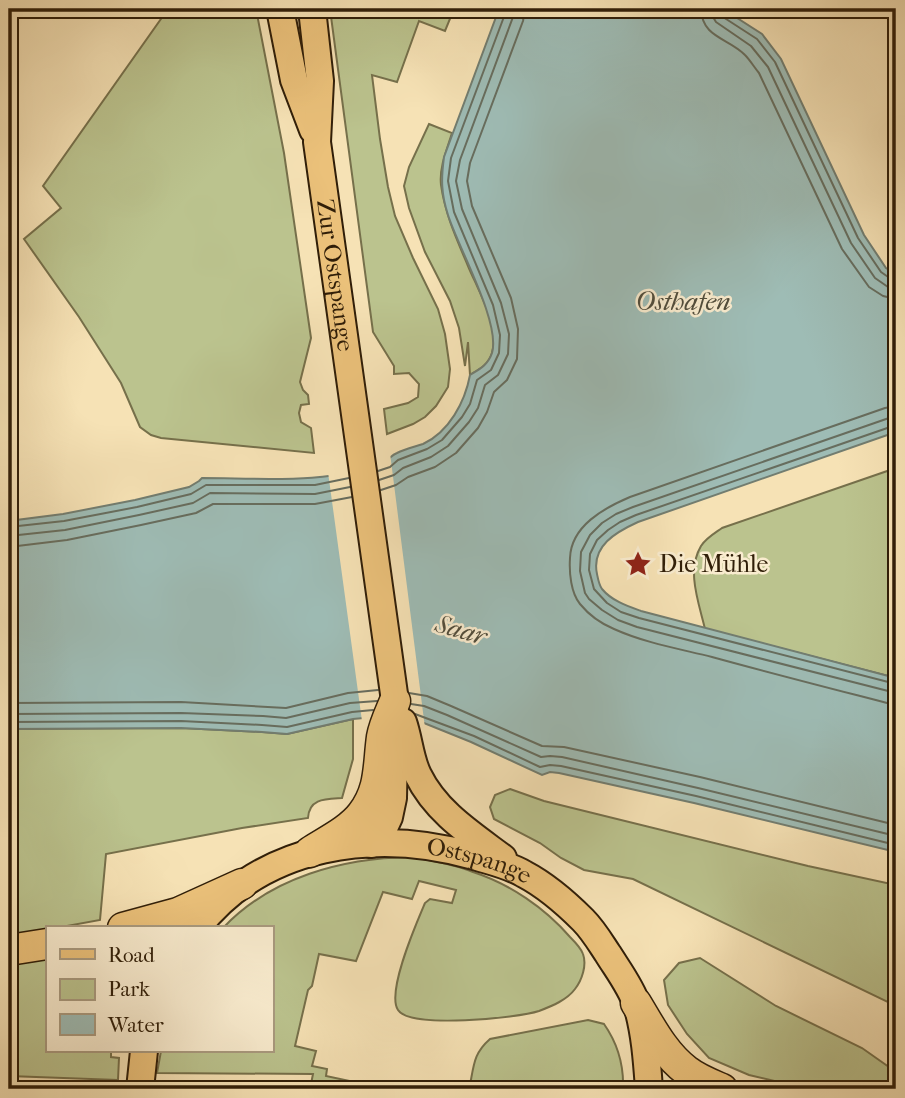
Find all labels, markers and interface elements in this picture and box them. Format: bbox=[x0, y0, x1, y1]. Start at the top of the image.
street label: Zur Ostspange bbox=[311, 197, 360, 353]
water label: Osthafen bbox=[636, 286, 730, 317]
place icon: Die Mühle bbox=[623, 549, 653, 579]
place label: Die Mühle bbox=[659, 550, 768, 578]
water label: Saar bbox=[431, 608, 492, 652]
street label: Ostspange bbox=[425, 832, 537, 890]
legend bbox=[46, 926, 273, 1052]
text: Road bbox=[108, 943, 155, 967]
text: Park bbox=[108, 977, 150, 1001]
text: Water bbox=[107, 1013, 164, 1037]

